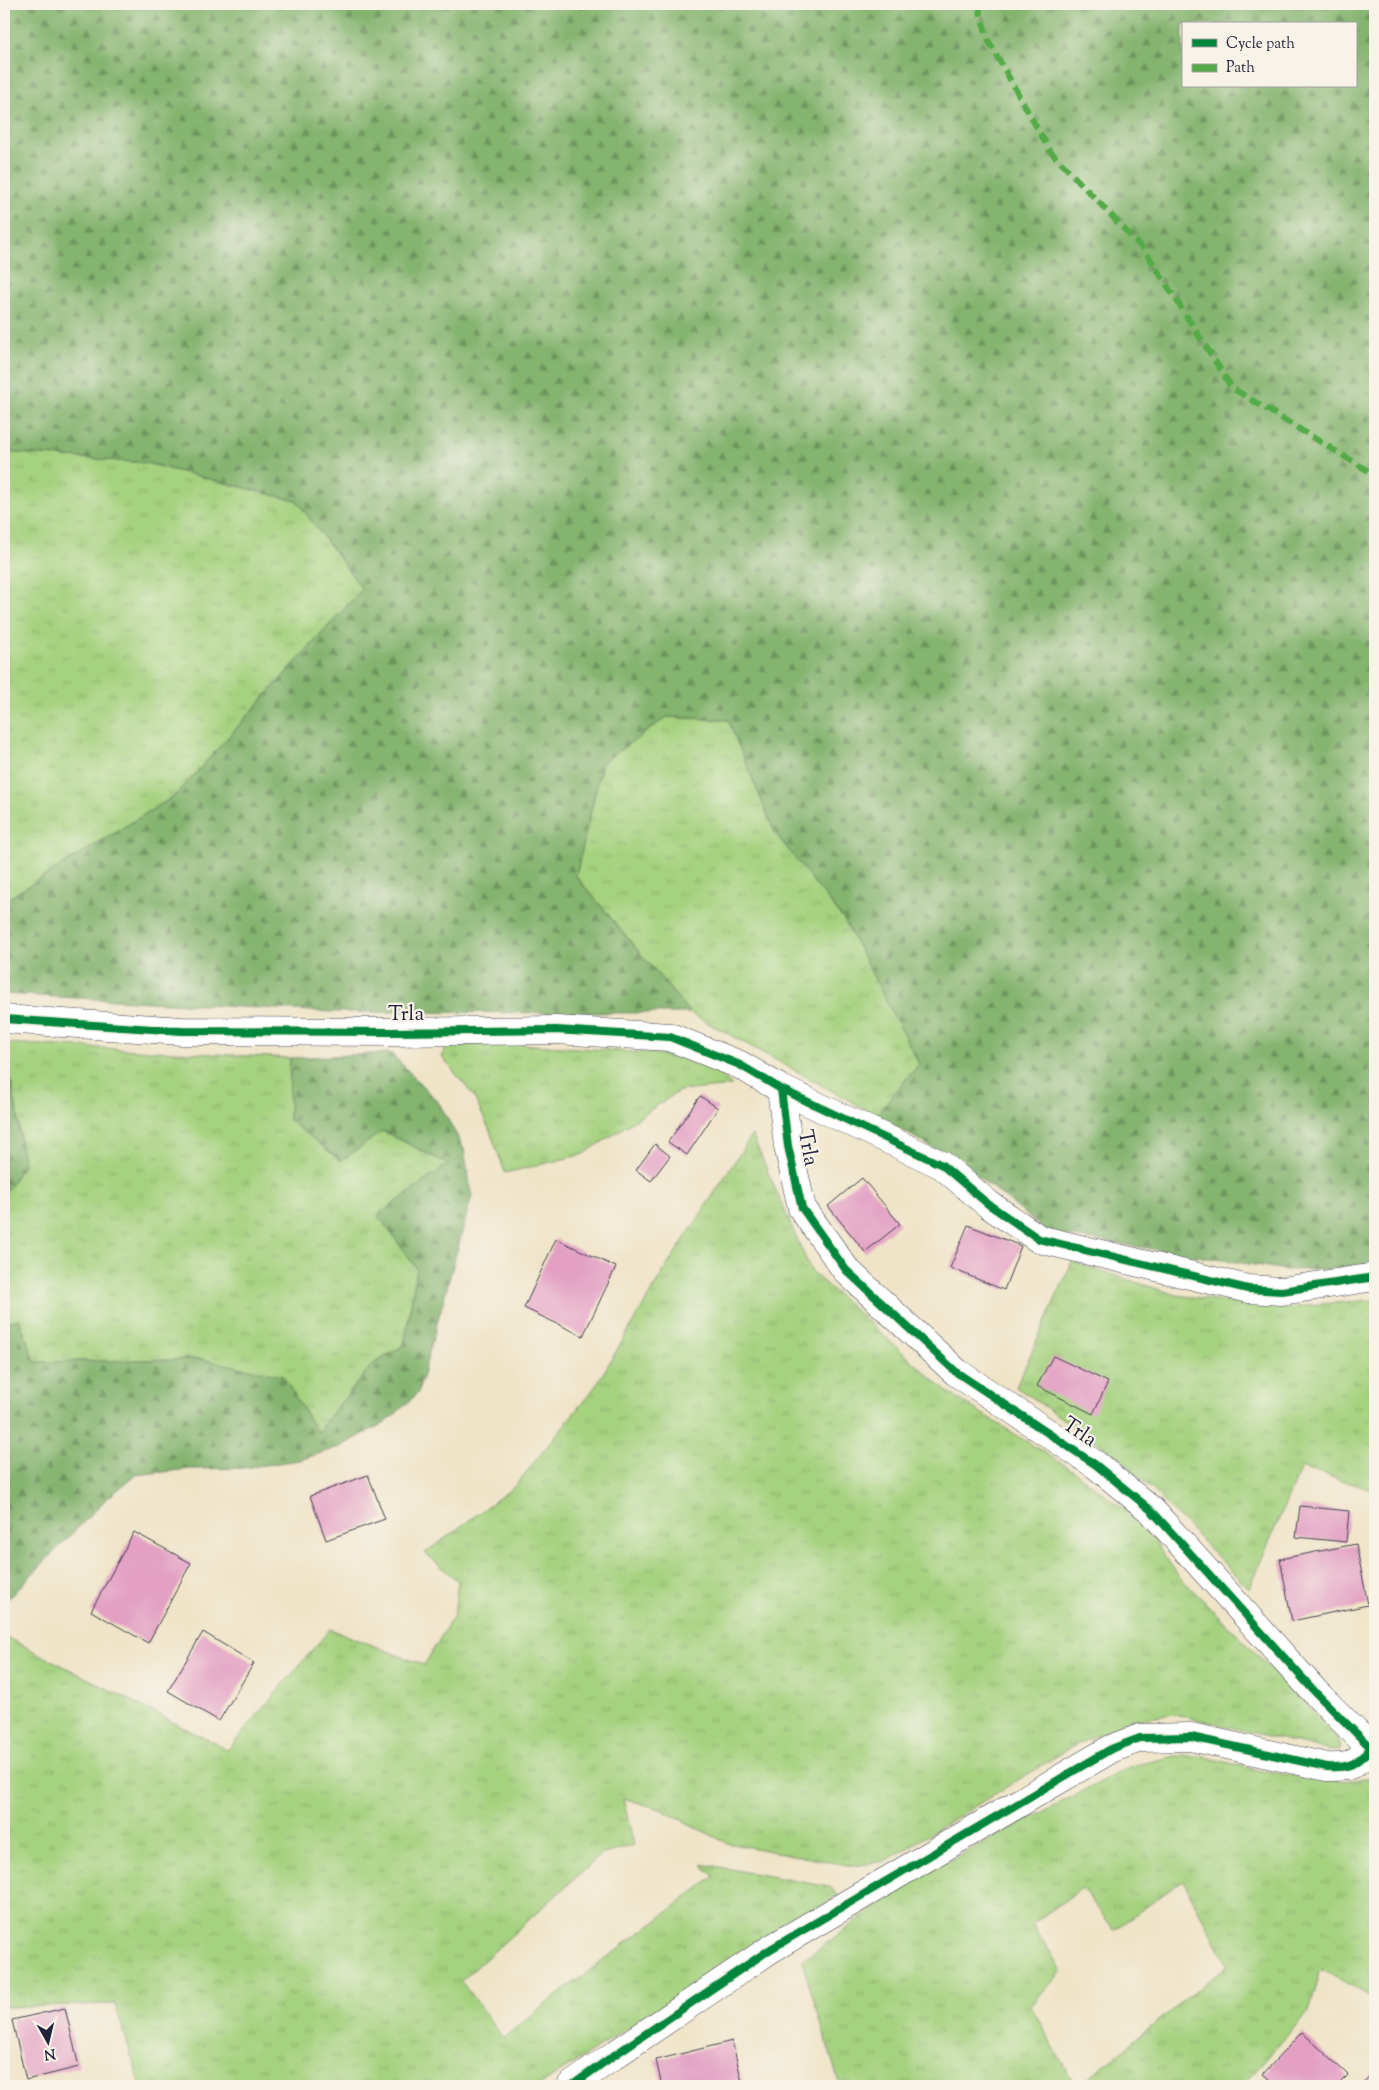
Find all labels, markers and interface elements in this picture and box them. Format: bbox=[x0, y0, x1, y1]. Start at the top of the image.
legend bbox=[1182, 22, 1356, 88]
text: Cycle path bbox=[1226, 34, 1295, 55]
text: Path bbox=[1226, 58, 1255, 79]
street label: Trla bbox=[388, 1000, 424, 1030]
street label: Trla bbox=[789, 1127, 825, 1169]
street label: Trla bbox=[1056, 1410, 1103, 1456]
north arrow bbox=[22, 2018, 72, 2068]
text: N bbox=[43, 2042, 56, 2064]

